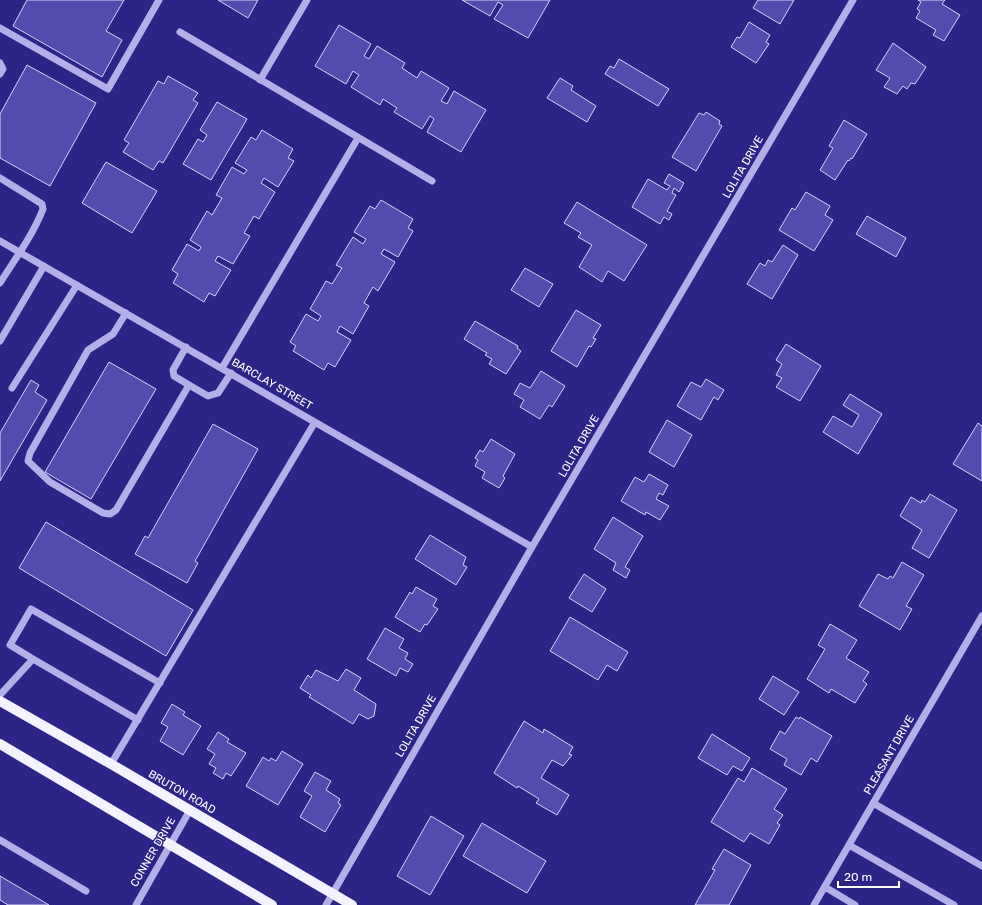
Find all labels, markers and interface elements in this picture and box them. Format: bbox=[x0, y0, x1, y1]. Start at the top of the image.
street label: LOLITA DRIVE bbox=[720, 133, 766, 200]
street label: BARCLAY STREET bbox=[229, 356, 315, 413]
street label: LOLITA DRIVE bbox=[556, 412, 602, 479]
street label: LOLITA DRIVE bbox=[393, 692, 439, 759]
street label: PLEASANT DRIVE bbox=[861, 713, 917, 797]
street label: BRUTON ROAD bbox=[146, 767, 218, 817]
street label: CONNER DRIVE bbox=[128, 815, 178, 889]
scale bar bbox=[838, 863, 899, 889]
text: 20 m bbox=[844, 870, 872, 884]

